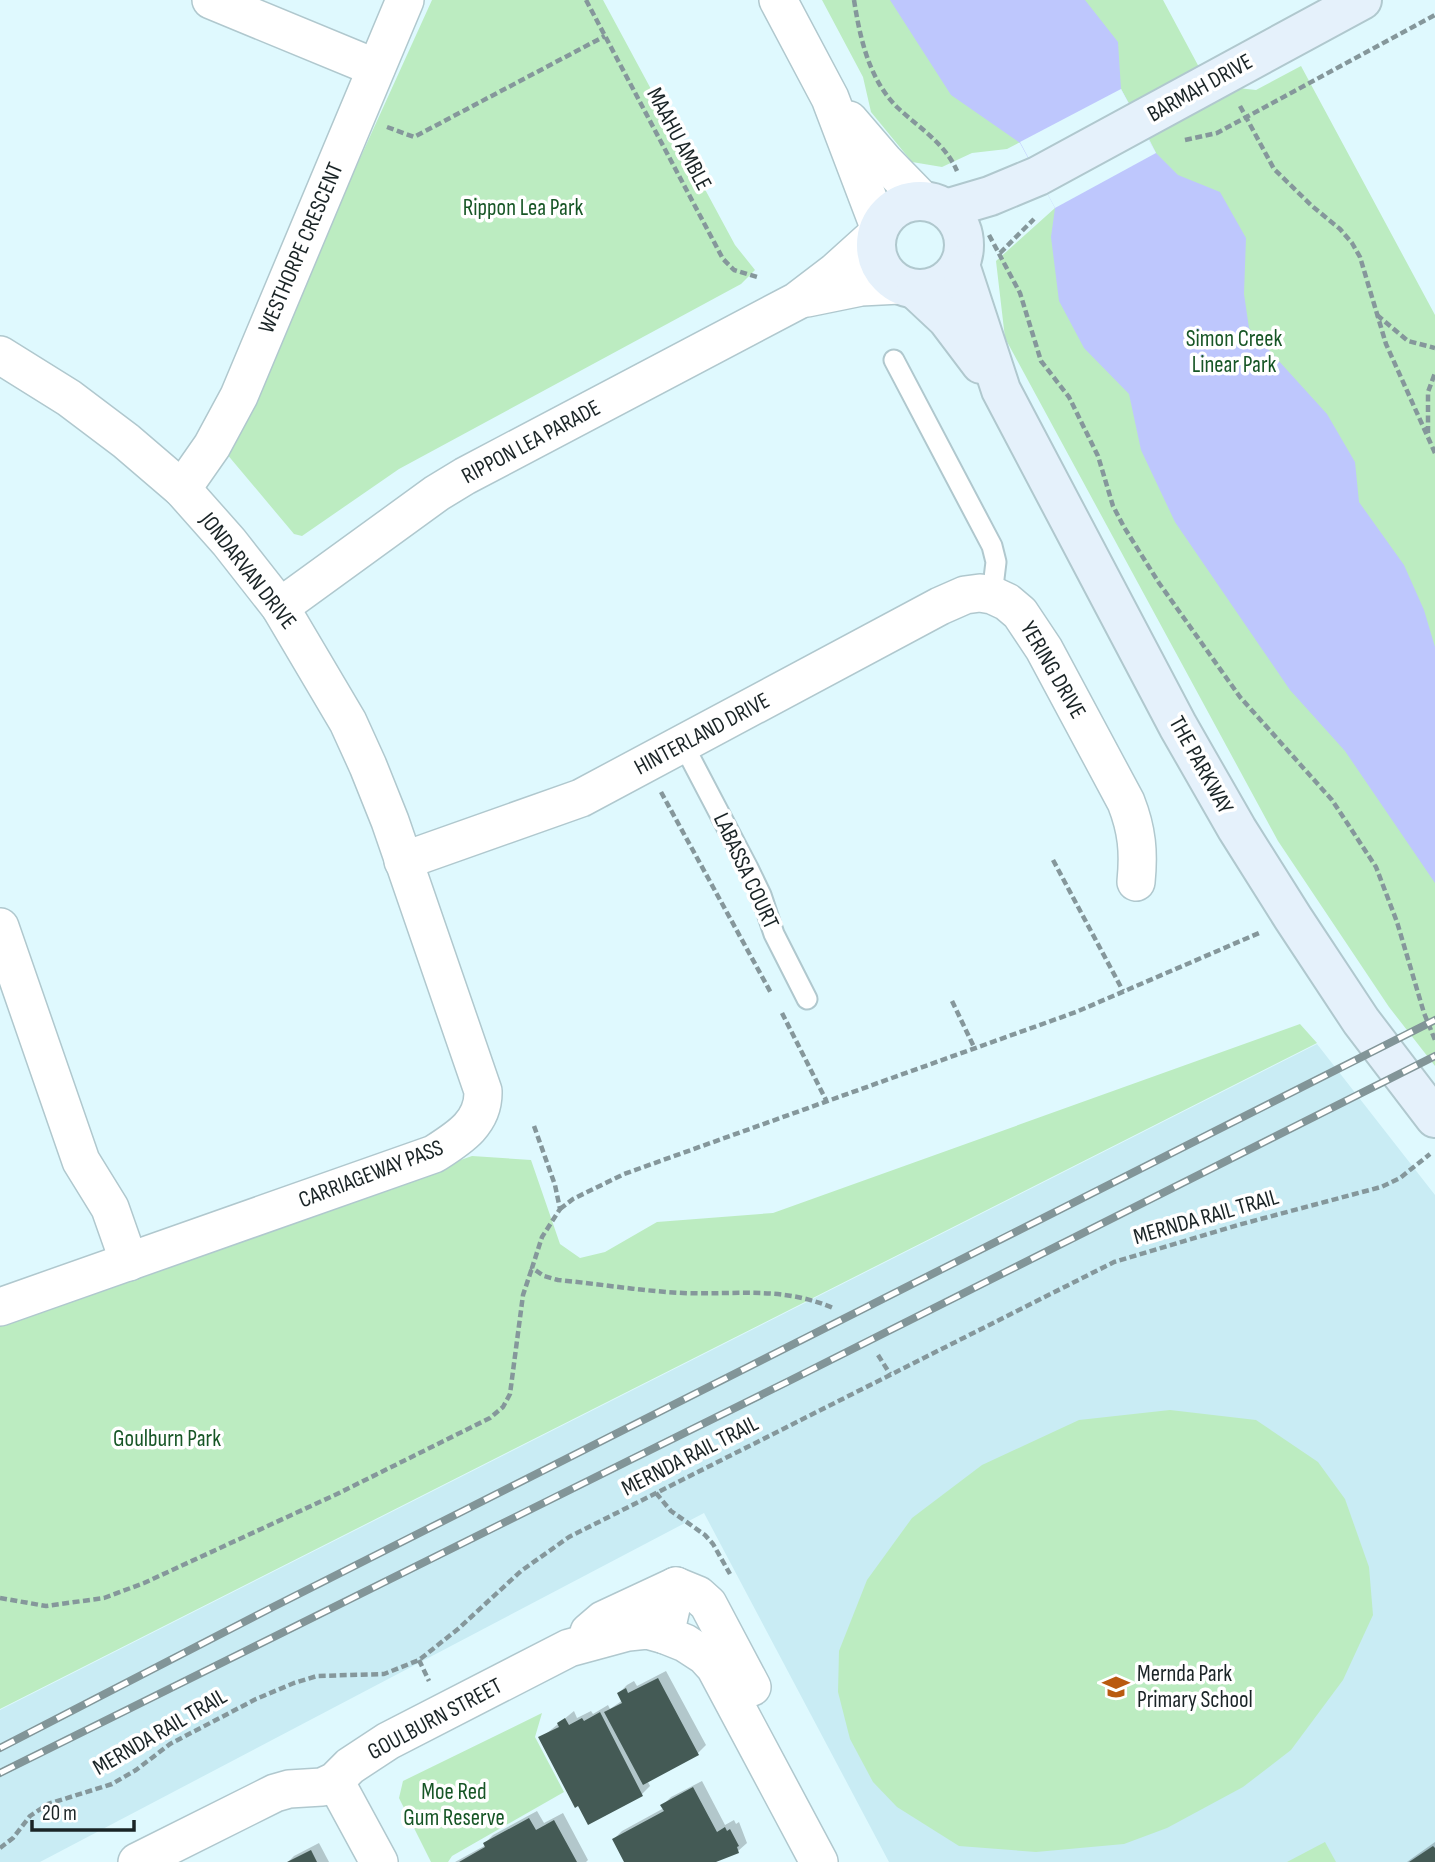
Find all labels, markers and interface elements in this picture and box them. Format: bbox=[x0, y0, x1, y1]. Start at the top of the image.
street label: BARMAH DRIVE bbox=[1143, 48, 1257, 128]
street label: MAAHU AMBLE bbox=[640, 83, 718, 195]
street label: WESTHORPE CRESCENT bbox=[252, 158, 350, 338]
park label: Rippon Lea Park bbox=[463, 194, 584, 222]
park label: Simon Creek Linear Park bbox=[1186, 325, 1282, 379]
street label: RIPPON LEA PARADE bbox=[457, 394, 605, 490]
street label: JONDARVAN DRIVE bbox=[193, 506, 302, 635]
street label: YERING DRIVE bbox=[1014, 616, 1092, 724]
street label: HINTERLAND DRIVE bbox=[630, 687, 774, 781]
street label: THE PARKWAY bbox=[1163, 711, 1239, 819]
street label: LABASSA COURT bbox=[707, 809, 785, 933]
street label: CARRIAGEWAY PASS bbox=[295, 1134, 447, 1214]
street label: MERNDA RAIL TRAIL bbox=[1130, 1183, 1282, 1251]
street label: MERNDA RAIL TRAIL bbox=[617, 1409, 764, 1503]
park label: Goulburn Park bbox=[113, 1425, 221, 1453]
place label: Mernda Park Primary School bbox=[1137, 1660, 1253, 1714]
street label: GOULBURN STREET bbox=[363, 1672, 507, 1766]
school or university icon: Mernda Park Primary School bbox=[1101, 1672, 1131, 1702]
street label: MERNDA RAIL TRAIL bbox=[88, 1682, 232, 1782]
park label: Moe Red Gum Reserve bbox=[403, 1778, 505, 1832]
scale bar bbox=[32, 1788, 133, 1832]
text: 20 m bbox=[42, 1801, 77, 1826]

